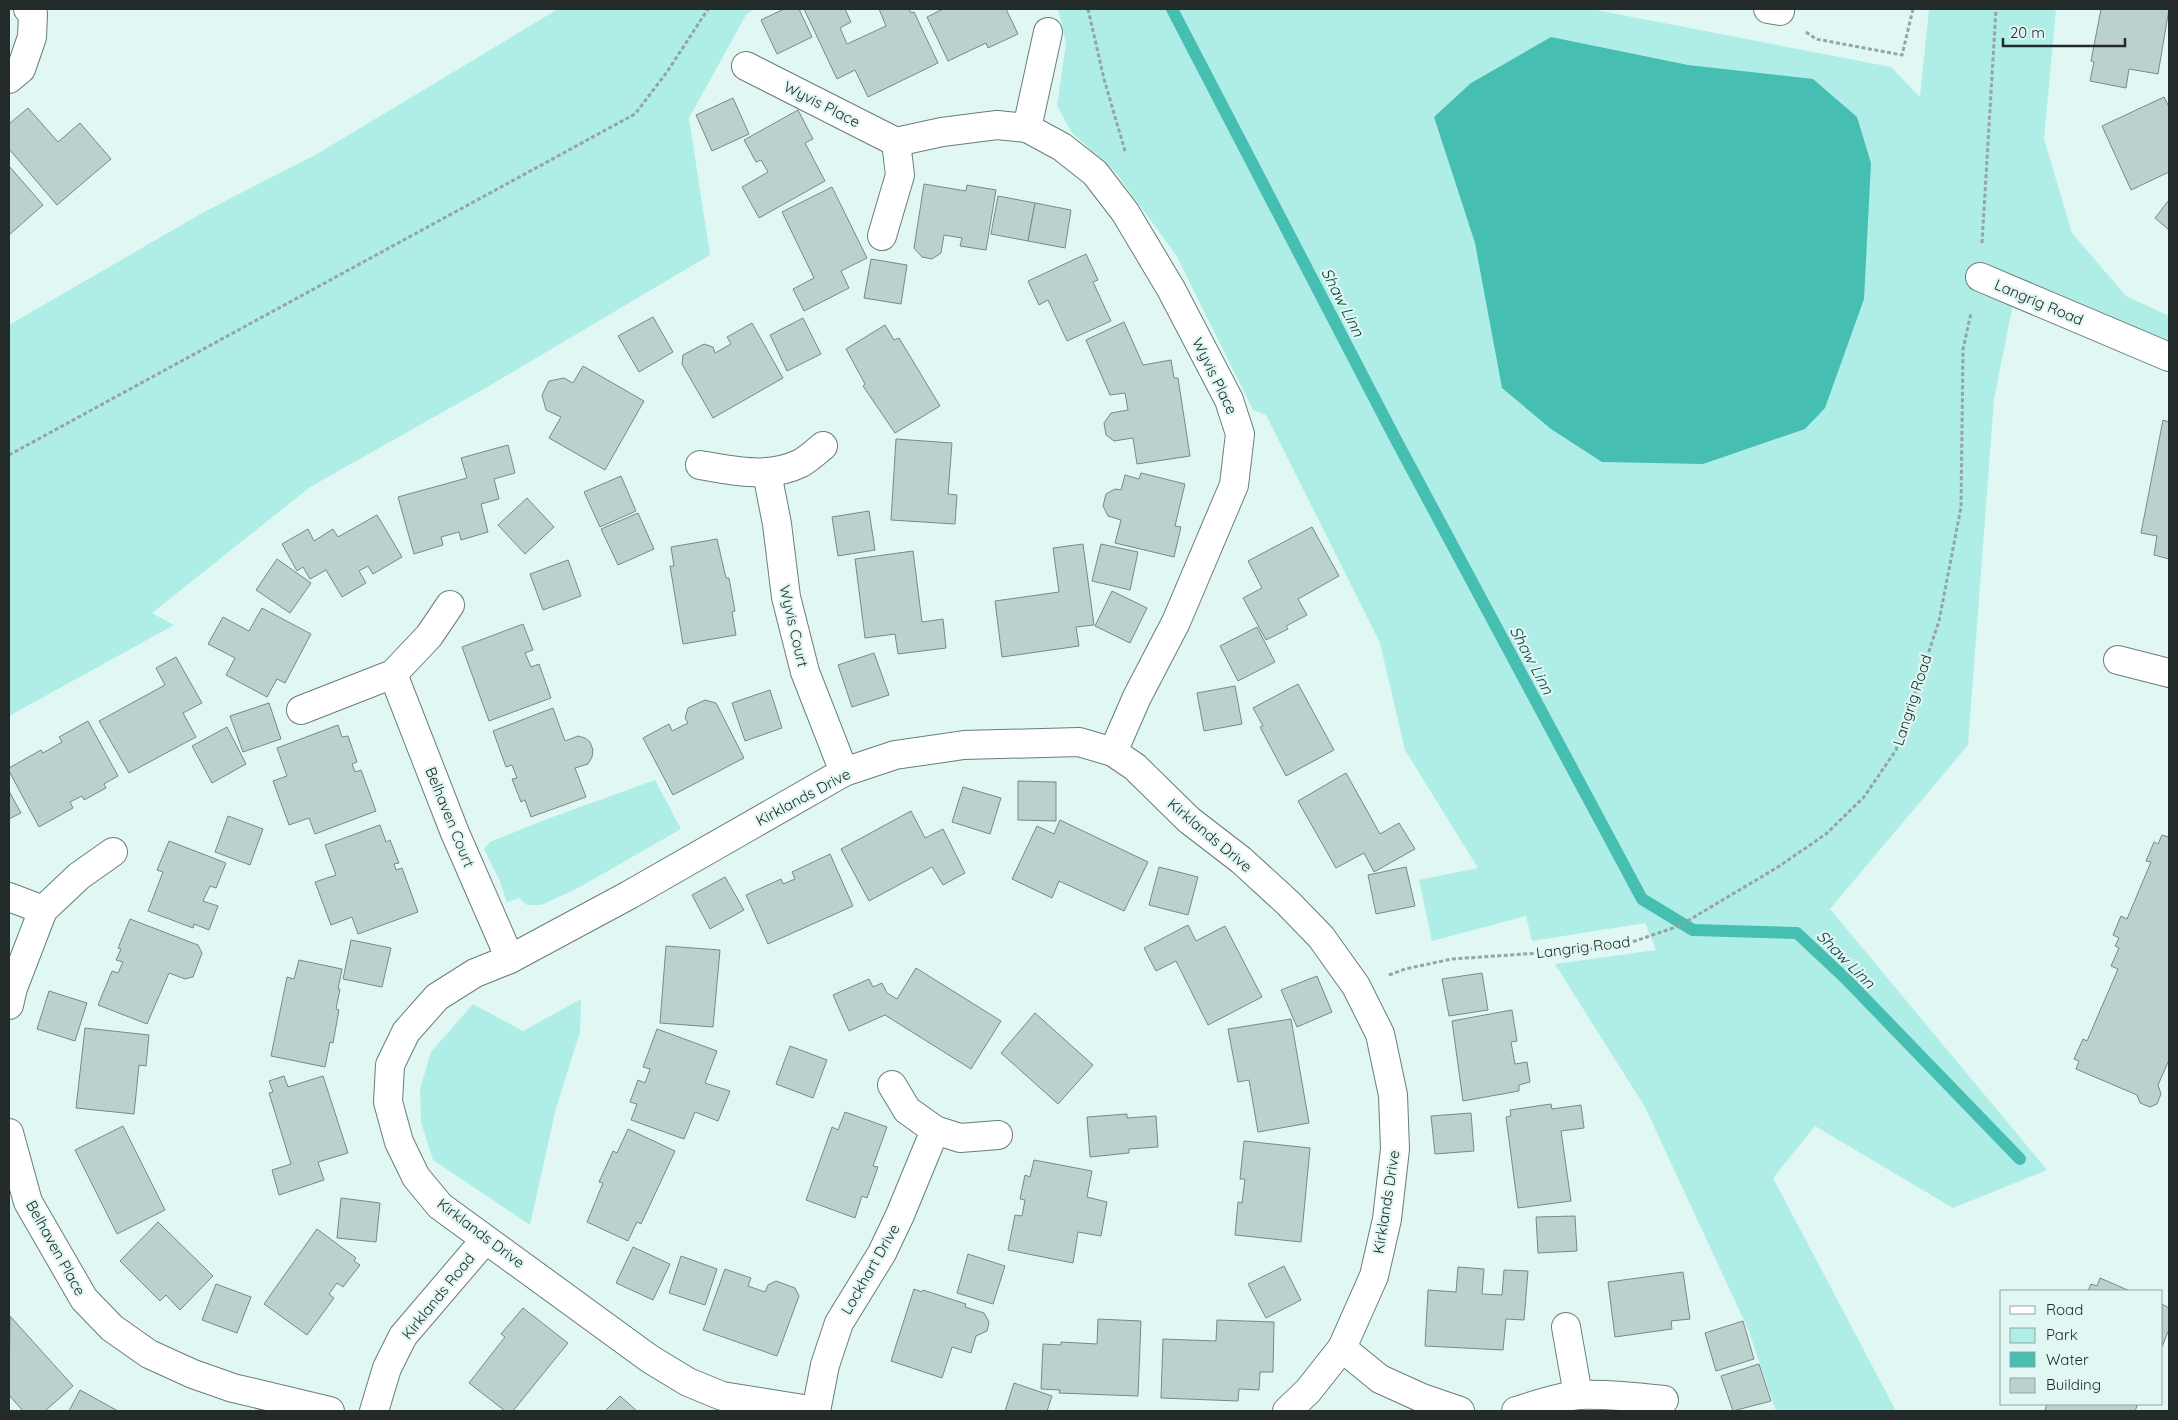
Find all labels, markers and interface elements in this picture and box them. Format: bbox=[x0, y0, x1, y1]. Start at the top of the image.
scale bar bbox=[2003, 15, 2126, 47]
text: 20 m bbox=[2010, 23, 2045, 42]
street label: Wyvis Place bbox=[781, 77, 863, 131]
water label: Shaw Linn bbox=[1317, 264, 1369, 340]
street label: Langrig Road bbox=[1992, 275, 2086, 329]
street label: Wyvis Place bbox=[1188, 335, 1242, 417]
street label: Wyvis Court bbox=[775, 583, 813, 669]
water label: Shaw Linn bbox=[1506, 622, 1559, 698]
street label: Langrig Road bbox=[1888, 652, 1936, 748]
street label: Belhaven Court bbox=[421, 764, 479, 870]
street label: Kirklands Drive bbox=[752, 764, 854, 830]
street label: Kirklands Drive bbox=[1164, 794, 1256, 876]
water label: Shaw Linn bbox=[1813, 926, 1880, 993]
street label: Langrig Road bbox=[1535, 932, 1631, 962]
street label: Kirklands Drive bbox=[1368, 1149, 1404, 1255]
street label: Kirklands Drive bbox=[434, 1194, 528, 1272]
street label: Belhaven Place bbox=[22, 1197, 90, 1299]
street label: Lockhart Drive bbox=[836, 1220, 904, 1318]
street label: Kirklands Road bbox=[397, 1249, 479, 1343]
legend bbox=[2000, 1290, 2163, 1405]
text: Road bbox=[2046, 1300, 2083, 1319]
text: Park bbox=[2046, 1325, 2078, 1344]
text: Water bbox=[2046, 1350, 2089, 1369]
text: Building bbox=[2046, 1375, 2101, 1394]

